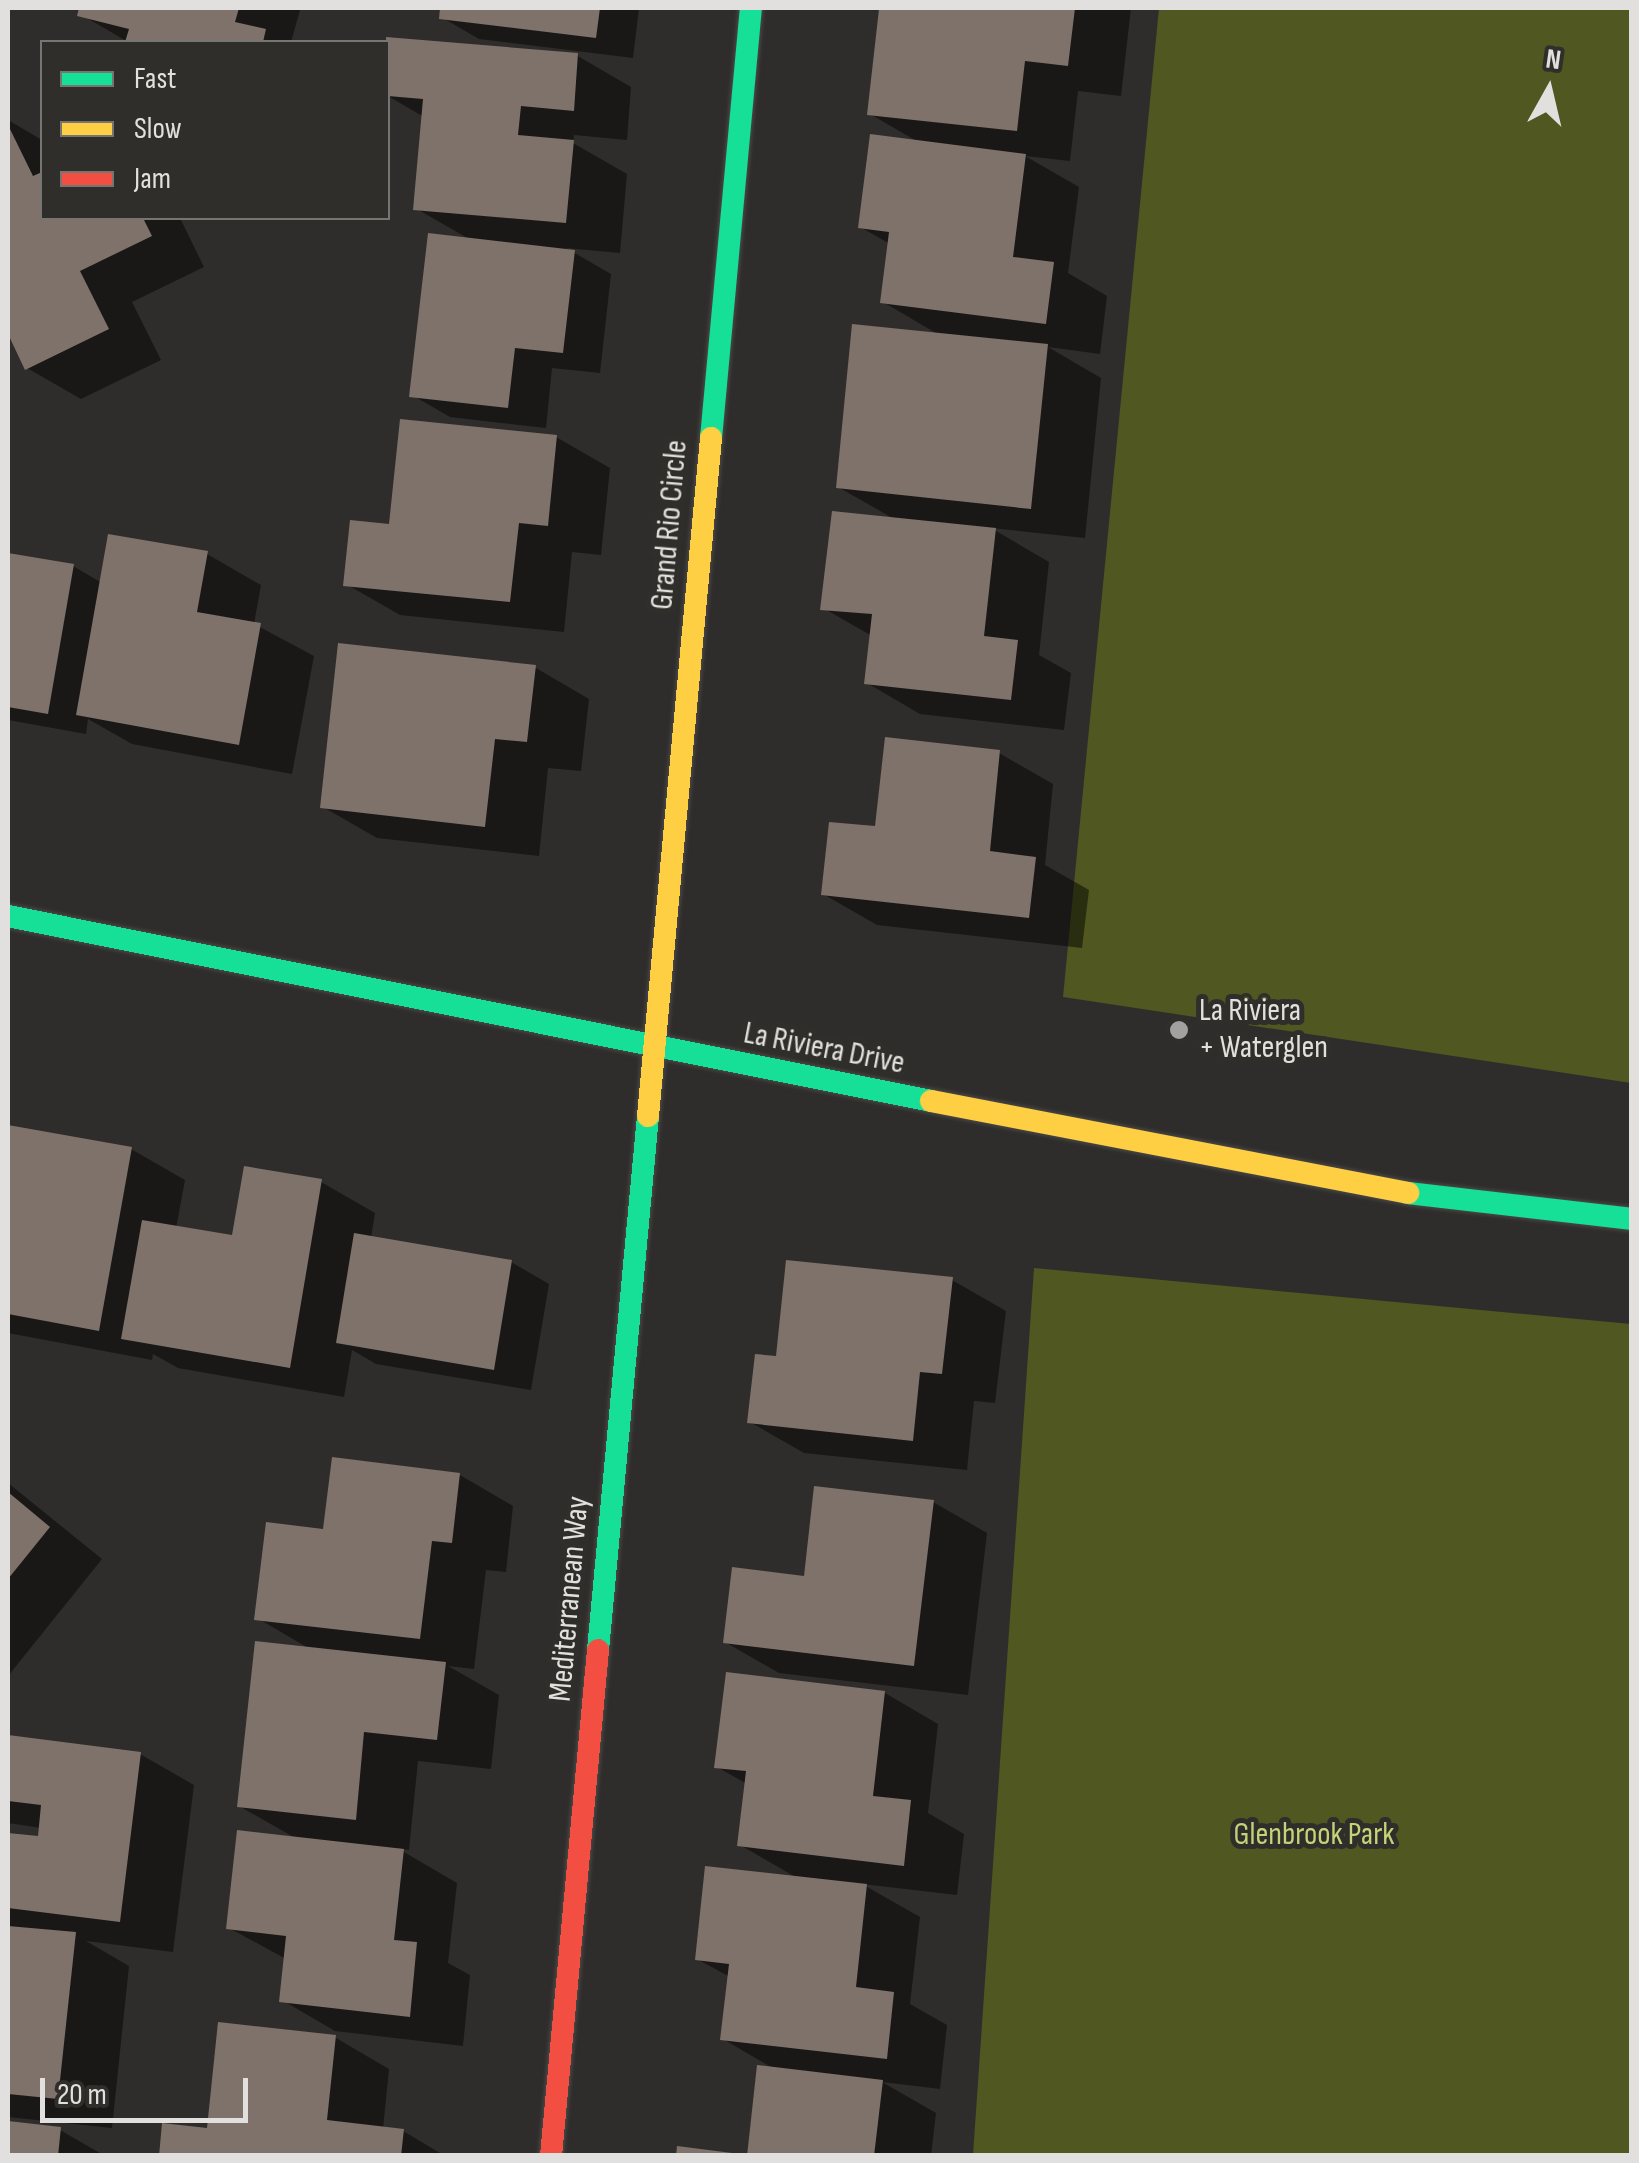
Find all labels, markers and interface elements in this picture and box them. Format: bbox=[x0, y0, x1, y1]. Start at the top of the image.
legend bbox=[40, 40, 390, 220]
north arrow bbox=[1499, 40, 1599, 140]
text: N bbox=[1544, 42, 1563, 77]
text: Fast bbox=[134, 61, 176, 97]
text: Slow bbox=[134, 111, 182, 147]
text: Jam bbox=[134, 161, 171, 197]
street label: Grand Rio Circle bbox=[643, 439, 697, 611]
place label: La Riviera + Waterglen bbox=[1199, 993, 1328, 1068]
street label: La Riviera Drive bbox=[740, 1015, 908, 1083]
marker: La Riviera + Waterglen bbox=[1168, 1019, 1190, 1041]
street label: Mediterranean Way bbox=[542, 1495, 598, 1703]
park label: Glenbrook Park bbox=[1233, 1816, 1395, 1854]
scale bar bbox=[45, 2058, 252, 2120]
text: 20 m bbox=[57, 2077, 107, 2113]

